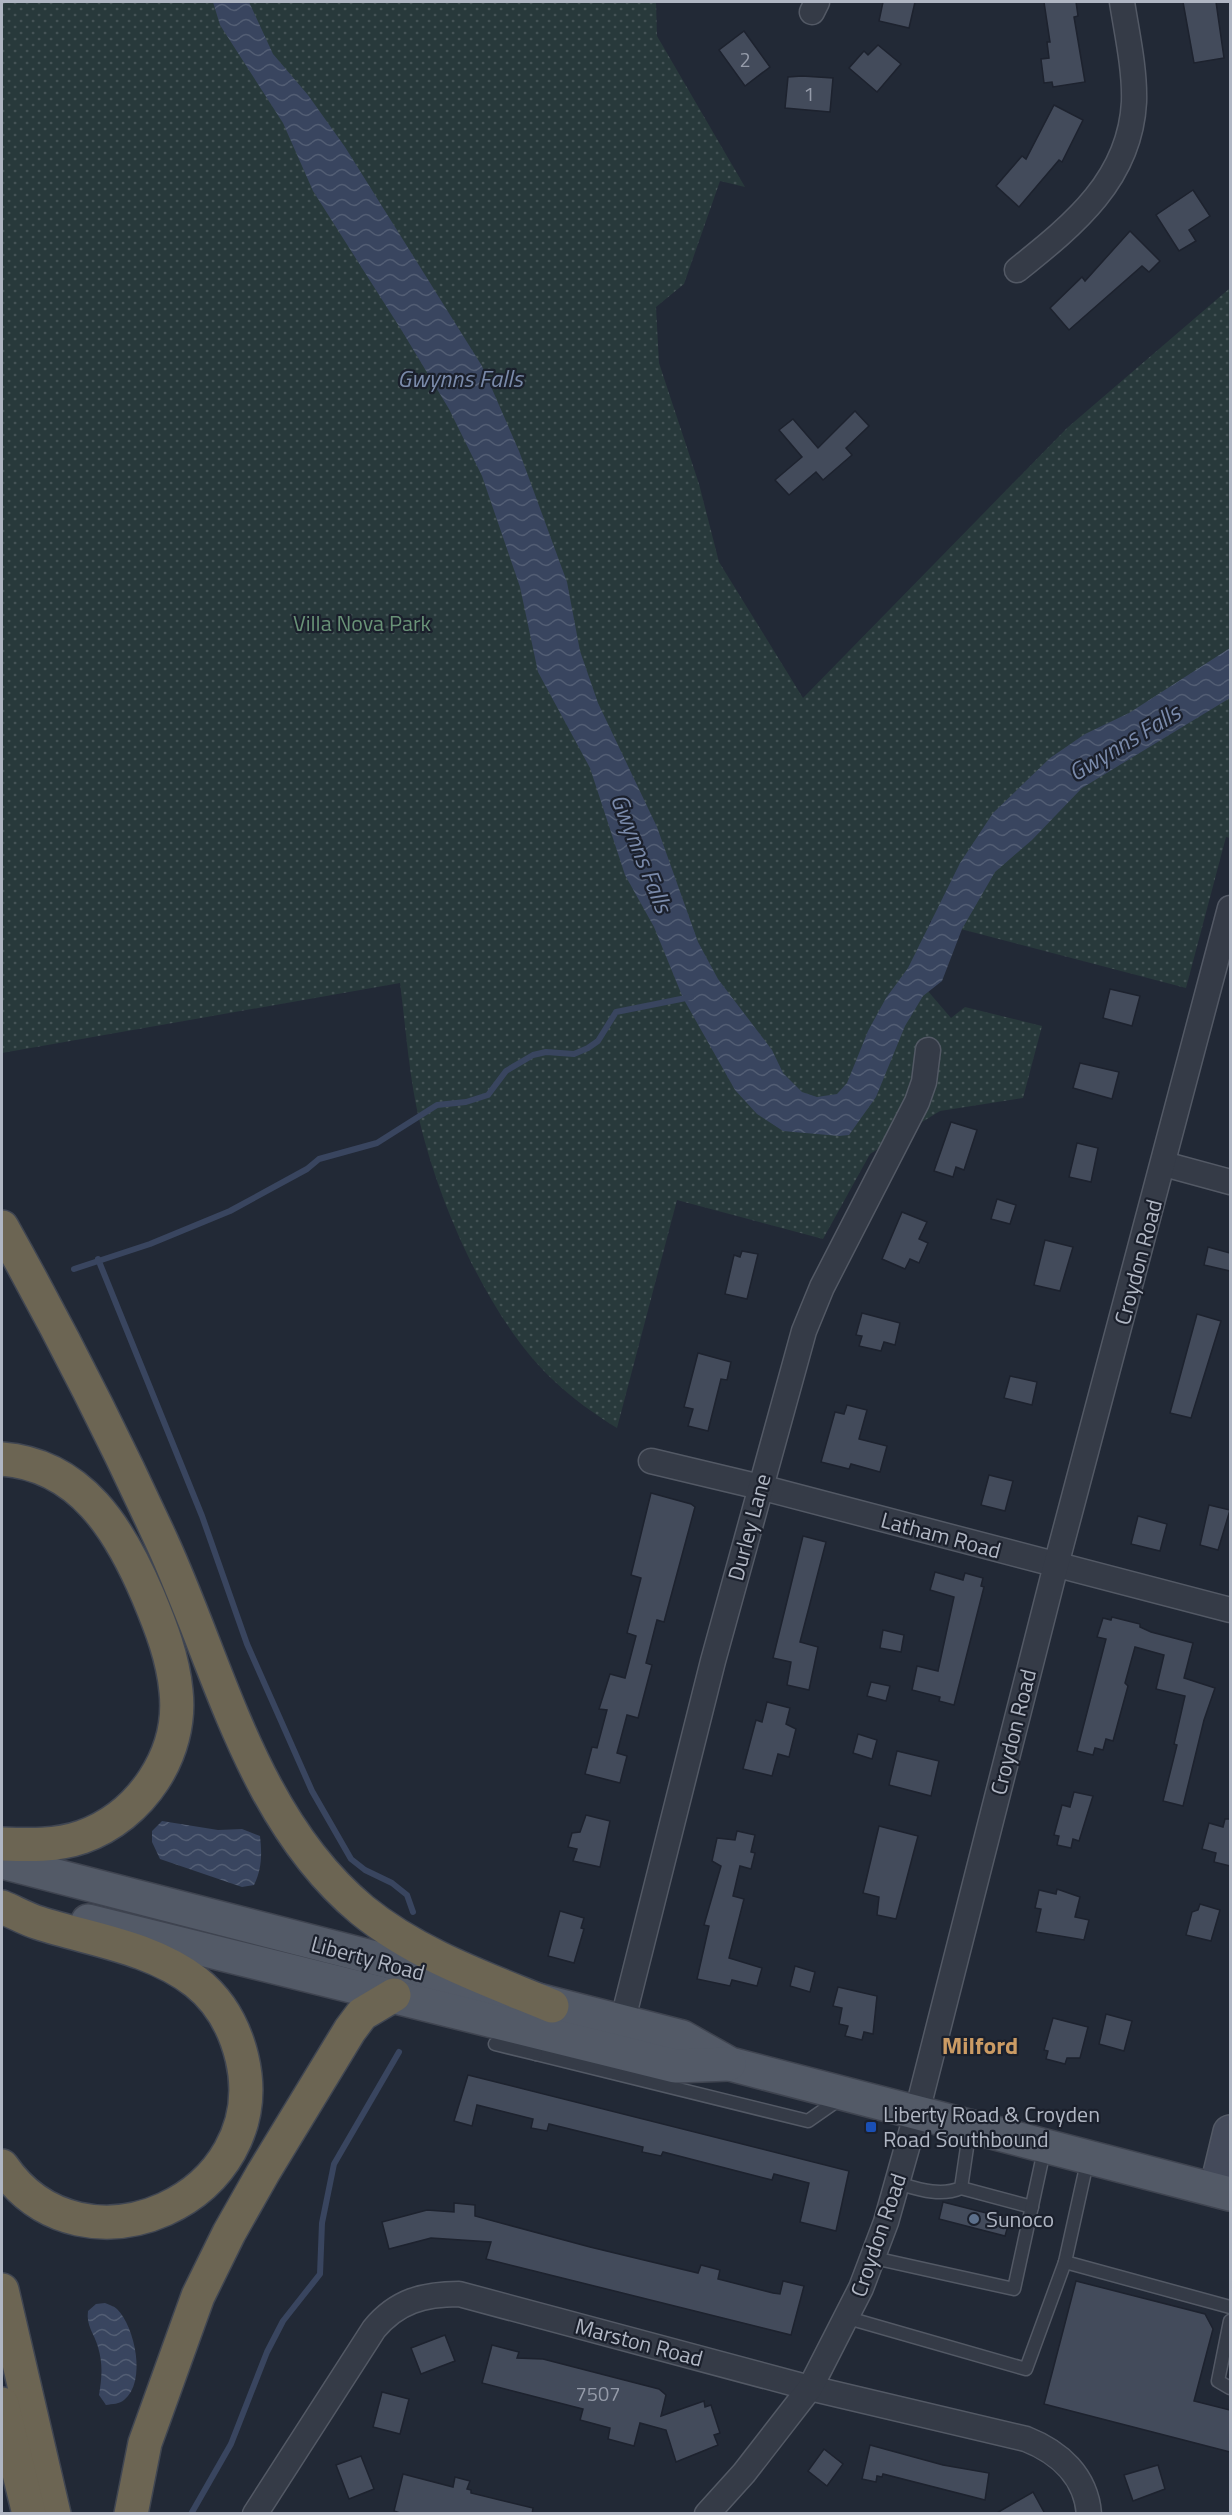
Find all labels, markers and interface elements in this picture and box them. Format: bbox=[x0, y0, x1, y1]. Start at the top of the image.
house number: 2 bbox=[739, 44, 751, 75]
house number: 1 bbox=[803, 78, 815, 109]
water label: Gwynns Falls bbox=[397, 360, 524, 396]
park label: Villa Nova Park bbox=[293, 606, 432, 640]
water label: Gwynns Falls bbox=[1061, 693, 1188, 790]
water label: Gwynns Falls bbox=[602, 788, 683, 919]
street label: Croydon Road bbox=[1105, 1195, 1171, 1329]
street label: Durley Lane bbox=[718, 1470, 780, 1584]
street label: Latham Road bbox=[877, 1503, 1005, 1567]
street label: Croydon Road bbox=[981, 1665, 1045, 1799]
street label: Liberty Road bbox=[307, 1927, 429, 1989]
district label: Milford bbox=[942, 2027, 1018, 2063]
place label: Liberty Road & Croyden Road Southbound bbox=[883, 2097, 1100, 2156]
marker: Liberty Road & Croyden Road Southbound bbox=[864, 2120, 878, 2134]
street label: Croydon Road bbox=[841, 2169, 915, 2301]
place label: Sunoco bbox=[986, 2202, 1054, 2236]
marker: Sunoco bbox=[967, 2212, 981, 2226]
street label: Marston Road bbox=[571, 2309, 707, 2375]
house number: 7507 bbox=[576, 2378, 620, 2409]

